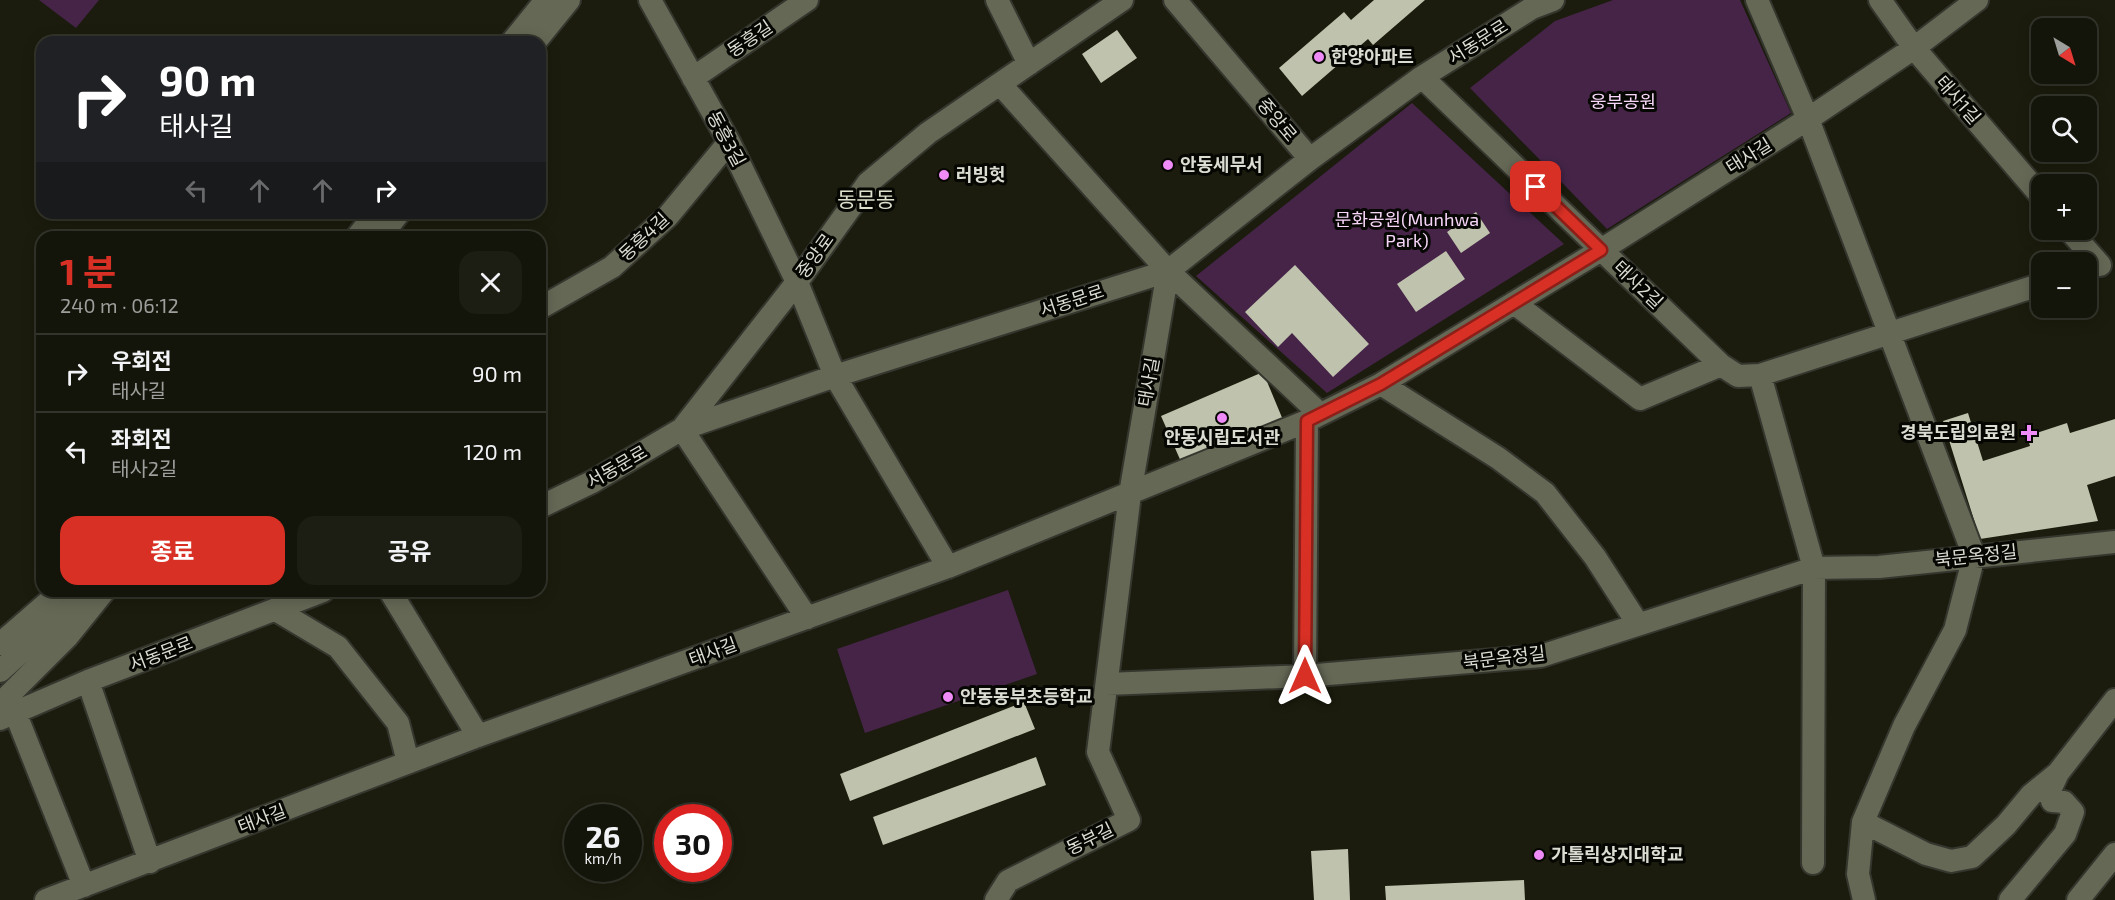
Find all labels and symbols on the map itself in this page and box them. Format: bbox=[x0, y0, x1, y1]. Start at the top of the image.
street label: 서동문로 bbox=[1444, 14, 1511, 68]
street label: 동흥길 bbox=[723, 15, 776, 61]
north arrow bbox=[2031, 18, 2097, 84]
place label: 한양아파트 bbox=[1331, 45, 1414, 67]
marker: 한양아파트 bbox=[1312, 50, 1326, 64]
street label: 태사1길 bbox=[1932, 71, 1986, 128]
park label: 웅부공원 bbox=[1590, 90, 1656, 112]
street label: 중앙로 bbox=[1253, 93, 1302, 145]
street label: 동흥3길 bbox=[703, 107, 751, 170]
street label: 태사길 bbox=[1722, 133, 1775, 178]
place label: 안동세무서 bbox=[1180, 153, 1263, 175]
marker: 안동세무서 bbox=[1161, 158, 1175, 172]
pin bbox=[1510, 161, 1561, 212]
place label: 러빙헛 bbox=[956, 163, 1006, 185]
marker: 러빙헛 bbox=[937, 168, 951, 182]
district label: 동문동 bbox=[837, 186, 895, 211]
street label: 동흥4길 bbox=[614, 208, 673, 265]
park label: 문화공원(Munhwa Park) bbox=[1335, 208, 1479, 251]
street label: 중앙로 bbox=[791, 229, 838, 282]
street label: 태사2길 bbox=[1610, 256, 1668, 313]
street label: 서동문로 bbox=[1037, 279, 1107, 321]
street label: 태사길 bbox=[1133, 355, 1163, 408]
marker: 안동시립도서관 bbox=[1215, 411, 1229, 425]
place label: 경북도립의료원 bbox=[1900, 421, 2016, 443]
marker: 경북도립의료원 bbox=[2020, 424, 2038, 442]
place label: 안동시립도서관 bbox=[1164, 426, 1280, 448]
street label: 서동문로 bbox=[582, 440, 651, 492]
street label: 북문옥정길 bbox=[1934, 540, 2018, 570]
street label: 서동문로 bbox=[126, 631, 196, 675]
street label: 태사길 bbox=[686, 632, 740, 670]
street label: 북문옥정길 bbox=[1461, 641, 1546, 673]
position arrow bbox=[1273, 644, 1337, 708]
place label: 안동동부초등학교 bbox=[960, 685, 1092, 707]
marker: 안동동부초등학교 bbox=[941, 690, 955, 704]
street label: 태사길 bbox=[235, 799, 289, 837]
speed limit sign: 30 bbox=[654, 804, 732, 882]
street label: 동부길 bbox=[1062, 817, 1117, 859]
place label: 가톨릭상지대학교 bbox=[1551, 843, 1683, 865]
marker: 가톨릭상지대학교 bbox=[1532, 848, 1546, 862]

